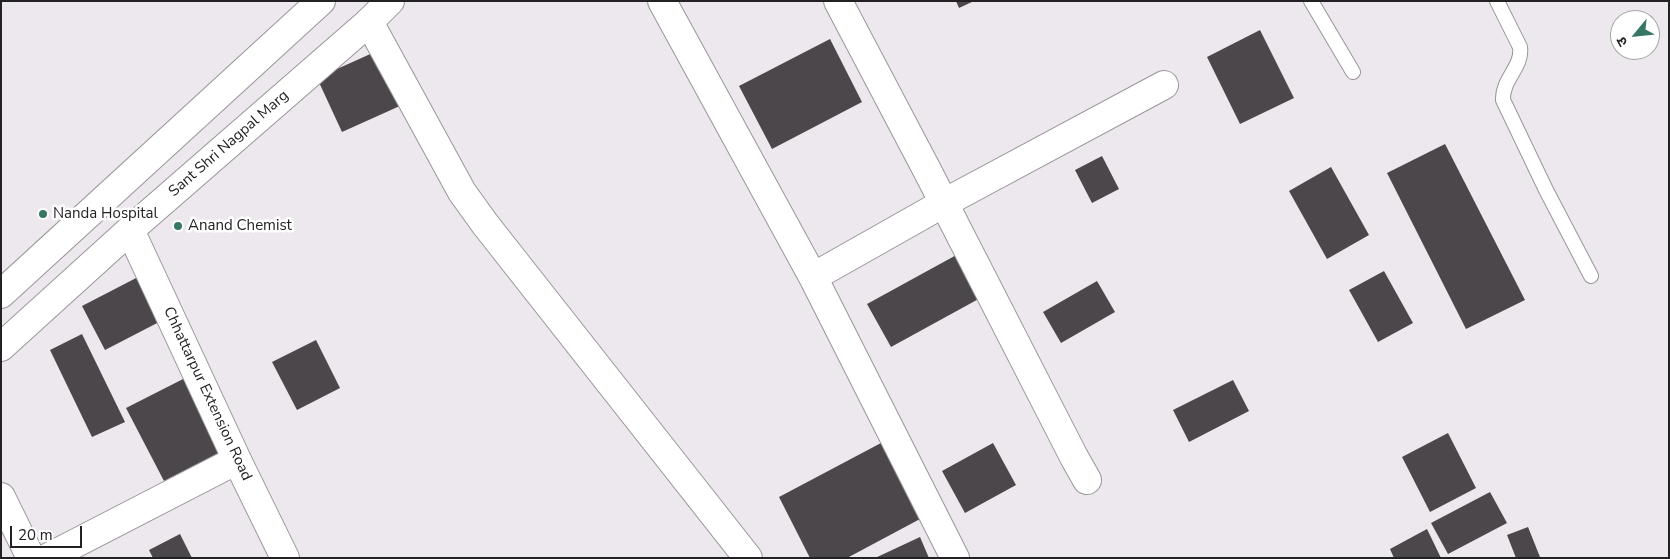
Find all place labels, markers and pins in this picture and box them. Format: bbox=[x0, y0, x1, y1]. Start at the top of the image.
place label: Nanda Hospital bbox=[53, 205, 158, 223]
marker: Nanda Hospital bbox=[37, 208, 49, 220]
place label: Anand Chemist bbox=[188, 217, 292, 235]
marker: Anand Chemist bbox=[172, 220, 184, 232]

